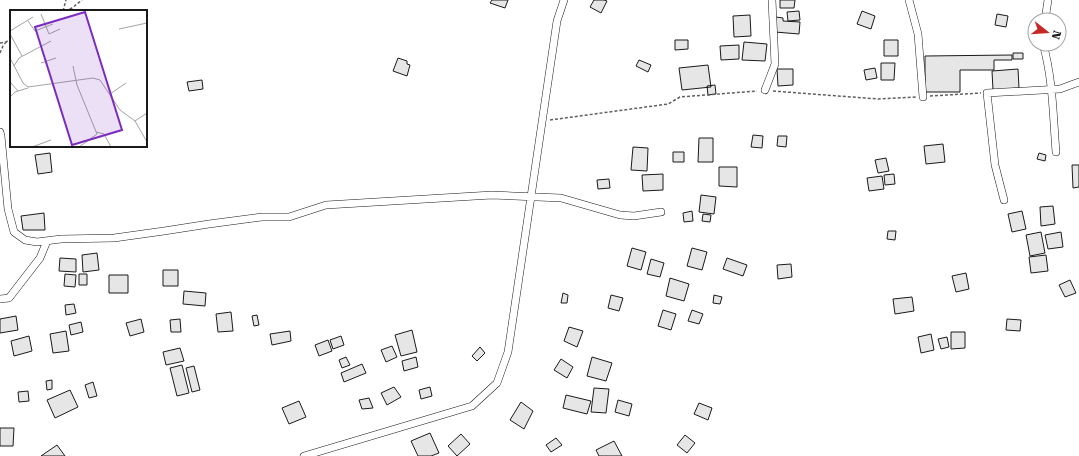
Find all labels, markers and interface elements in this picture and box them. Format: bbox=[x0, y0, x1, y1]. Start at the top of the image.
inset map bbox=[10, 10, 147, 147]
north arrow bbox=[1027, 12, 1067, 52]
text: N bbox=[1048, 29, 1064, 41]

